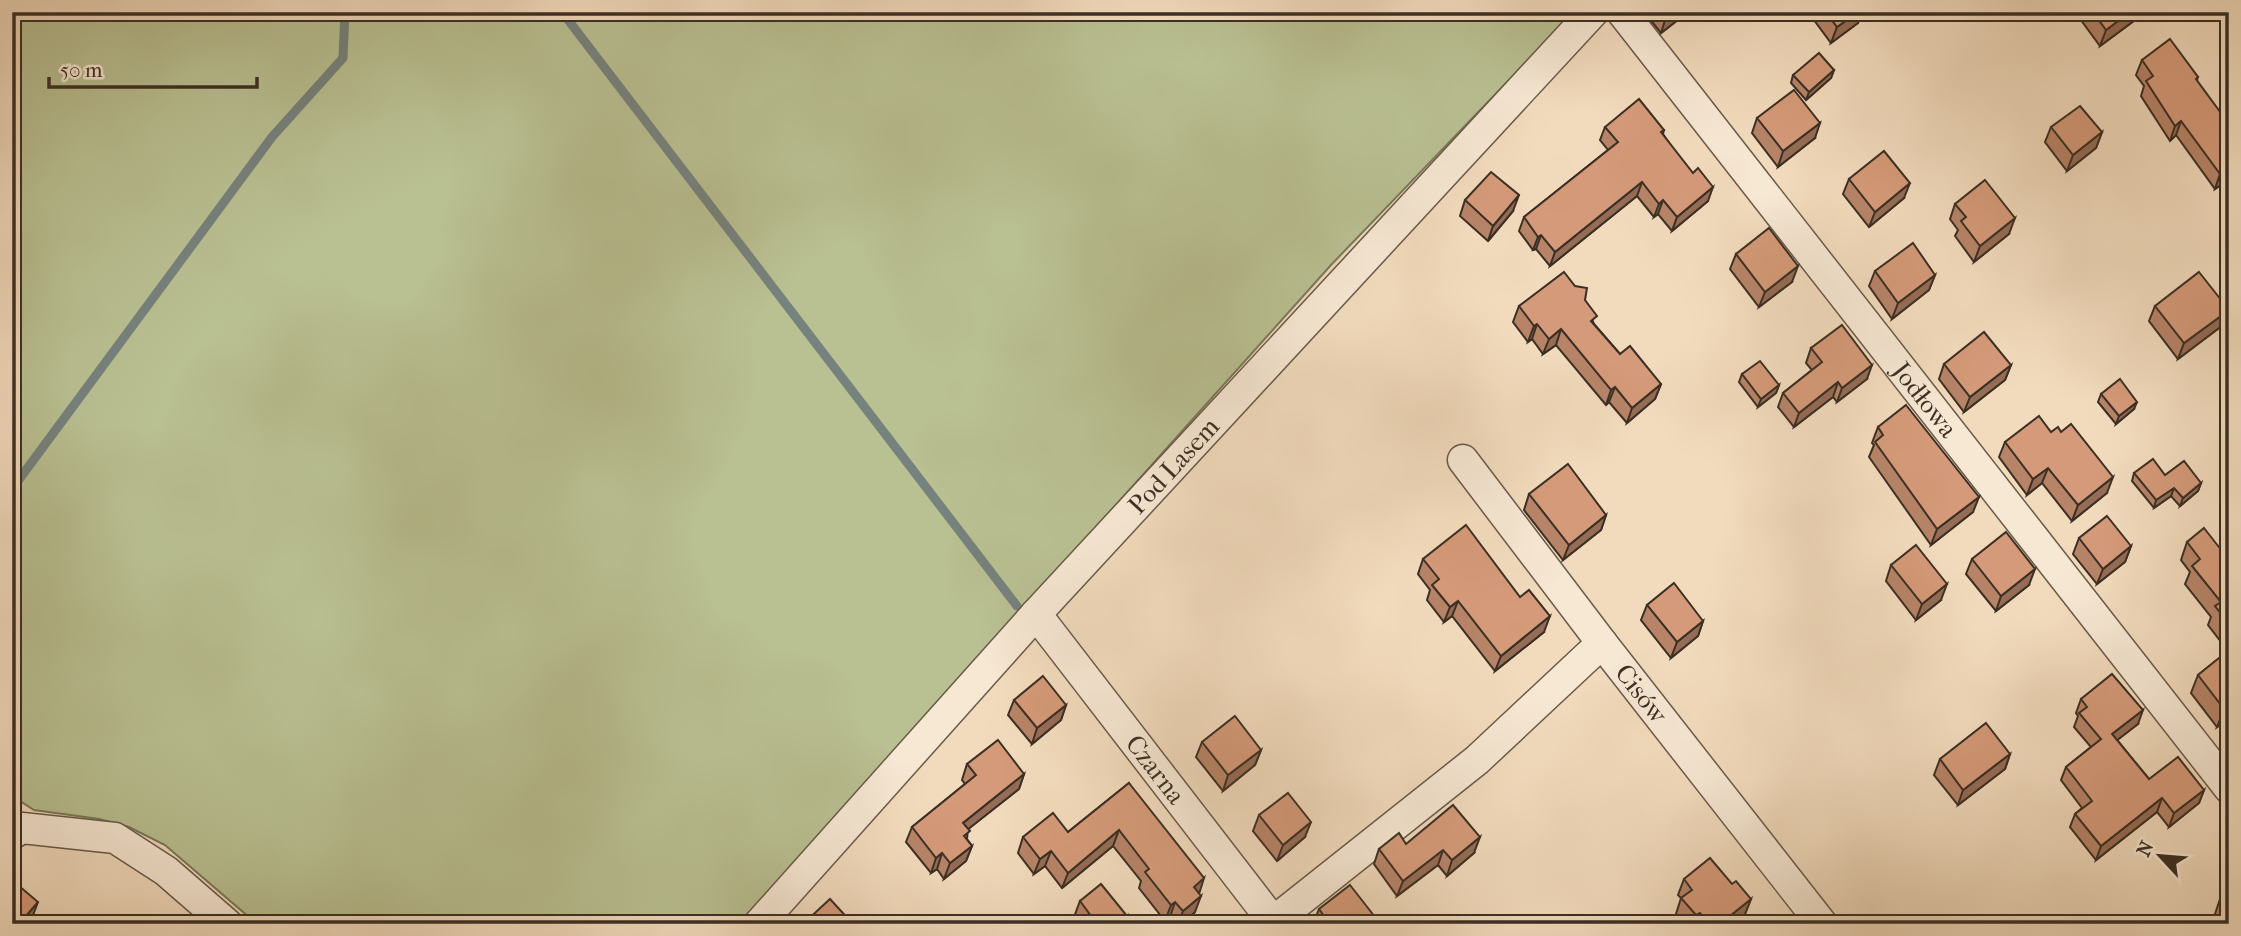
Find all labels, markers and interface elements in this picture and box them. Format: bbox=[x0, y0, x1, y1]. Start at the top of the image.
scale bar bbox=[49, 46, 257, 90]
text: 50 m bbox=[60, 58, 103, 82]
street label: Jodłowa bbox=[1885, 354, 1965, 444]
street label: Pod Lasem bbox=[1121, 411, 1226, 520]
street label: Cisów bbox=[1609, 658, 1675, 730]
street label: Czarna bbox=[1119, 728, 1193, 811]
north arrow bbox=[2126, 820, 2196, 890]
text: N bbox=[2133, 837, 2159, 860]

